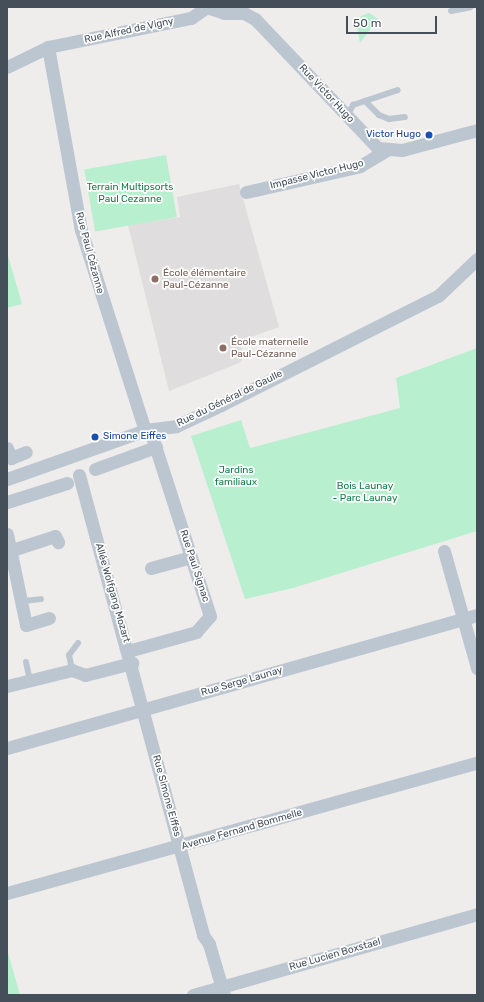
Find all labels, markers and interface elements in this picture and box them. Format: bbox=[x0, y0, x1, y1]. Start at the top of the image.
scale bar bbox=[348, 8, 439, 34]
street label: Rue Alfred de Vigny bbox=[83, 16, 175, 46]
text: 50 m bbox=[353, 16, 381, 30]
street label: Rue Victor Hugo bbox=[296, 62, 356, 126]
place label: Victor Hugo bbox=[366, 129, 421, 141]
marker: Victor Hugo bbox=[424, 130, 434, 140]
street label: Impasse Victor Hugo bbox=[269, 157, 365, 193]
park label: Terrain Multipsorts Paul Cezanne bbox=[87, 181, 173, 204]
street label: Rue Paul Cézanne bbox=[72, 211, 106, 295]
place label: École élémentaire Paul-Cézanne bbox=[163, 267, 246, 290]
marker: École élémentaire Paul-Cézanne bbox=[150, 274, 160, 284]
place label: École maternelle Paul-Cézanne bbox=[231, 336, 309, 360]
marker: École maternelle Paul-Cézanne bbox=[218, 343, 228, 353]
street label: Rue du Général de Gaulle bbox=[175, 368, 285, 430]
place label: Simone Eiffes bbox=[103, 431, 166, 443]
marker: Simone Eiffes bbox=[90, 432, 100, 442]
park label: Jardins familiaux bbox=[215, 464, 257, 488]
park label: Bois Launay - Parc Launay bbox=[333, 480, 397, 504]
street label: Rue Paul Signac bbox=[177, 528, 211, 604]
street label: Allée Wolfgang Mozart bbox=[92, 542, 132, 644]
street label: Rue Serge Launay bbox=[200, 665, 284, 699]
street label: Rue Simone Eiffes bbox=[149, 754, 183, 838]
street label: Avenue Fernand Bommelle bbox=[180, 807, 304, 853]
street label: Rue Lucien Boxstael bbox=[288, 936, 382, 974]

